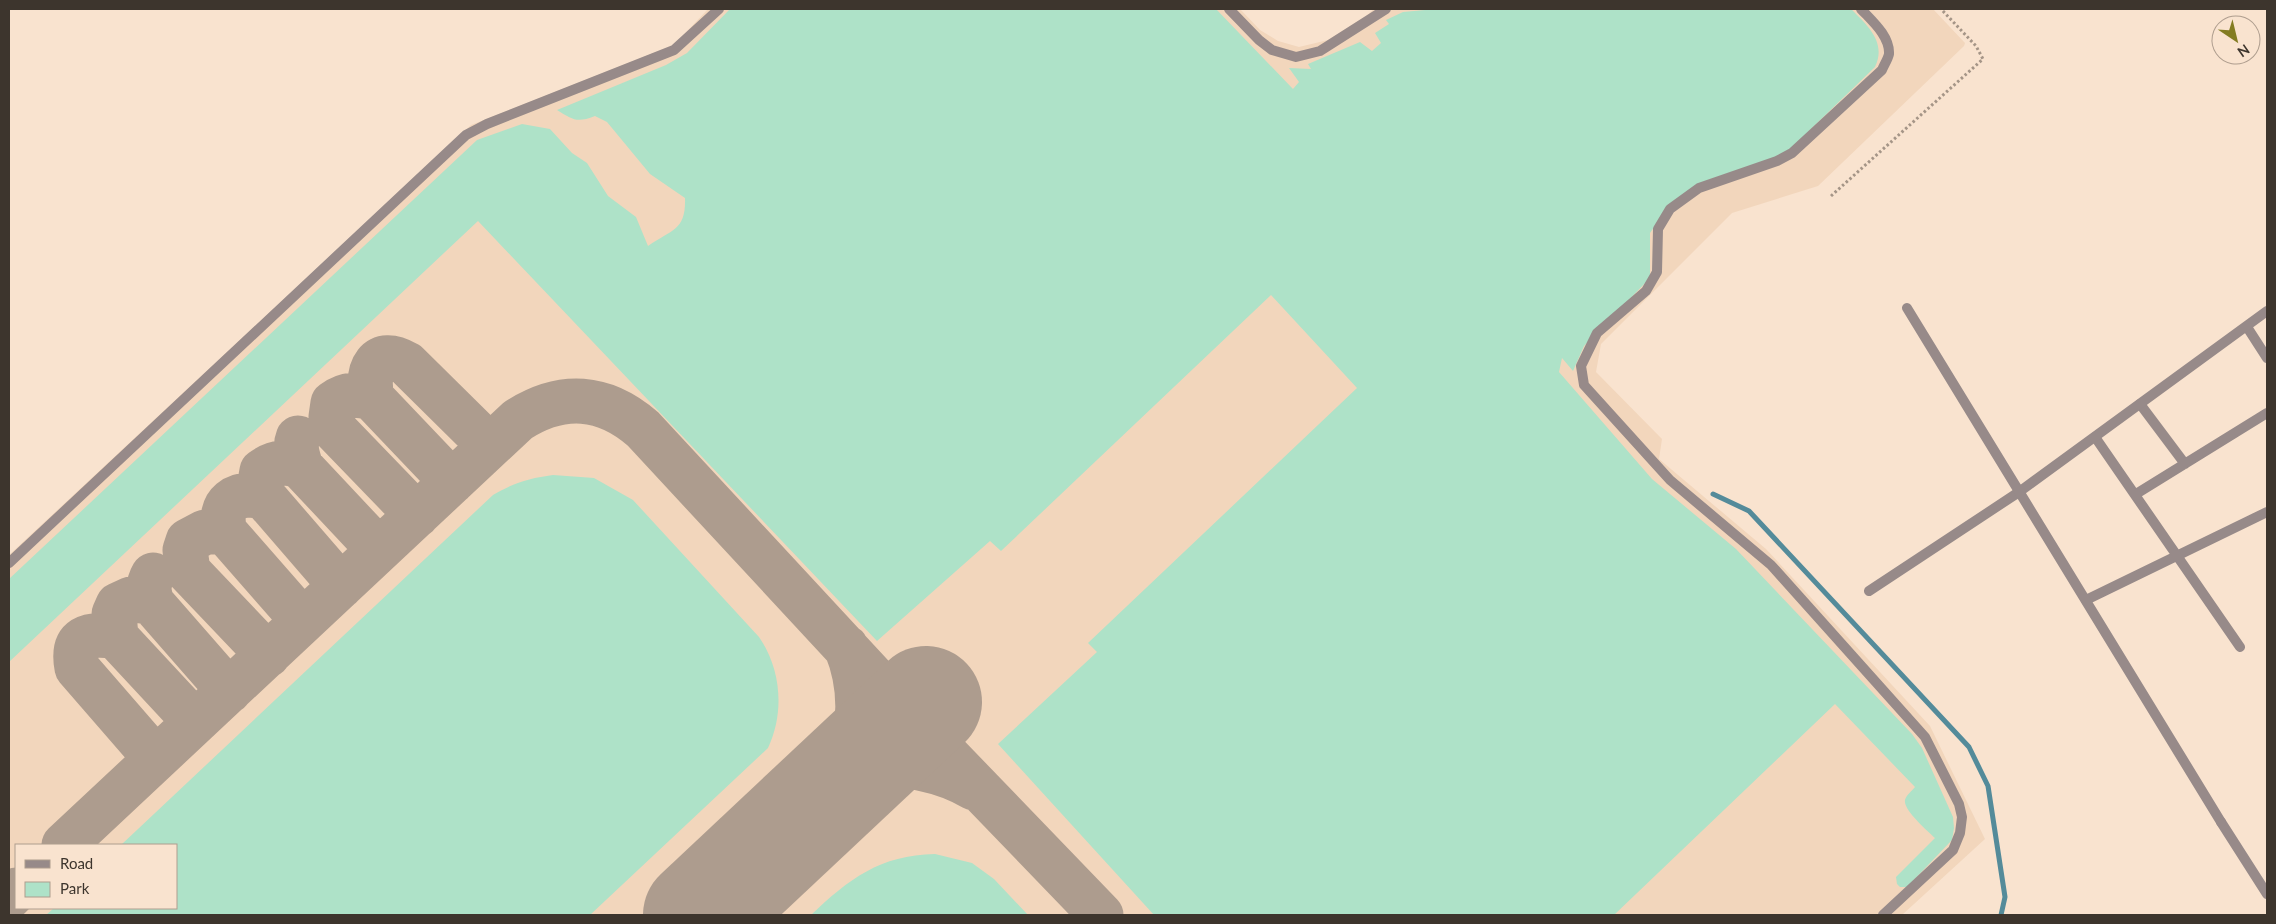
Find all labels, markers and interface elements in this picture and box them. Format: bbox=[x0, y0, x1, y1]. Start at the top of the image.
north arrow bbox=[2211, 15, 2261, 65]
text: N bbox=[2234, 41, 2253, 61]
legend bbox=[15, 844, 178, 909]
text: Road bbox=[60, 854, 93, 872]
text: Park bbox=[60, 879, 90, 897]

